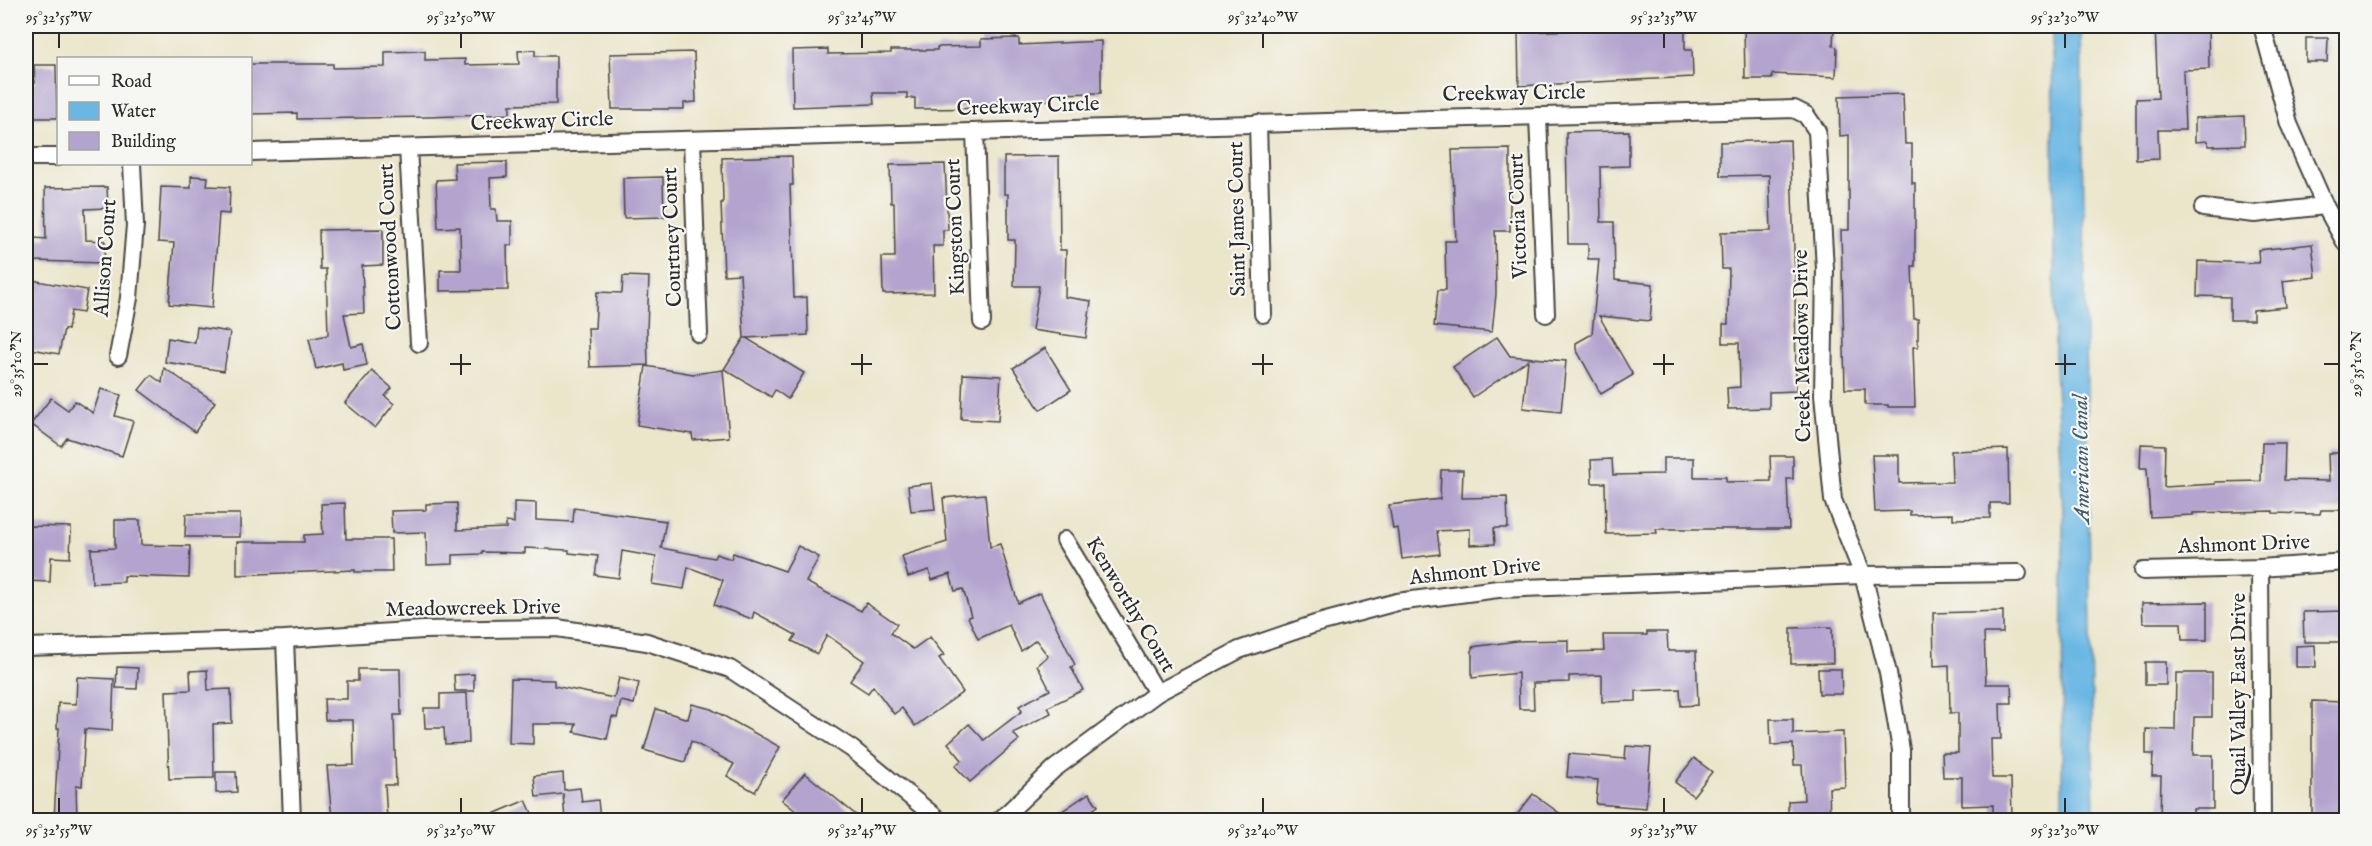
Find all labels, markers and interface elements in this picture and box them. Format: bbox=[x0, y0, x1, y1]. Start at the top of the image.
text: 95°32'55"W bbox=[25, 8, 93, 27]
text: 95°32'50"W bbox=[426, 8, 496, 27]
text: 95°32'45"W bbox=[827, 8, 897, 27]
text: 95°32'40"W bbox=[1227, 8, 1299, 27]
text: 95°32'35"W bbox=[1630, 8, 1698, 27]
text: 95°32'30"W bbox=[2030, 8, 2100, 27]
legend bbox=[57, 57, 252, 165]
text: Road bbox=[111, 71, 152, 94]
street label: Creekway Circle bbox=[1442, 79, 1586, 109]
street label: Creekway Circle bbox=[956, 91, 1100, 123]
text: Water bbox=[111, 101, 156, 124]
street label: Creekway Circle bbox=[470, 106, 614, 138]
text: Building bbox=[111, 131, 176, 154]
street label: Saint James Court bbox=[1223, 141, 1253, 297]
street label: Victoria Court bbox=[1503, 153, 1535, 280]
street label: Kingston Court bbox=[940, 158, 972, 296]
street label: Cottonwood Court bbox=[373, 163, 409, 331]
street label: Courtney Court bbox=[657, 167, 689, 307]
street label: Allison Court bbox=[88, 198, 124, 319]
street label: Creek Meadows Drive bbox=[1788, 249, 1818, 443]
text: 29°35'10"N bbox=[7, 331, 26, 397]
text: 29°35'10"N bbox=[2347, 331, 2366, 397]
water label: American Canal bbox=[2067, 393, 2097, 526]
street label: Ashmont Drive bbox=[2177, 529, 2311, 561]
street label: Kenworthy Court bbox=[1079, 532, 1181, 678]
street label: Ashmont Drive bbox=[1407, 552, 1542, 592]
street label: Quail Valley East Drive bbox=[2226, 593, 2253, 795]
street label: Meadowcreek Drive bbox=[385, 594, 561, 624]
text: 95°32'55"W bbox=[25, 821, 93, 840]
text: 95°32'50"W bbox=[426, 821, 496, 840]
text: 95°32'45"W bbox=[827, 821, 897, 840]
text: 95°32'40"W bbox=[1227, 821, 1299, 840]
text: 95°32'35"W bbox=[1630, 821, 1698, 840]
text: 95°32'30"W bbox=[2030, 821, 2100, 840]

